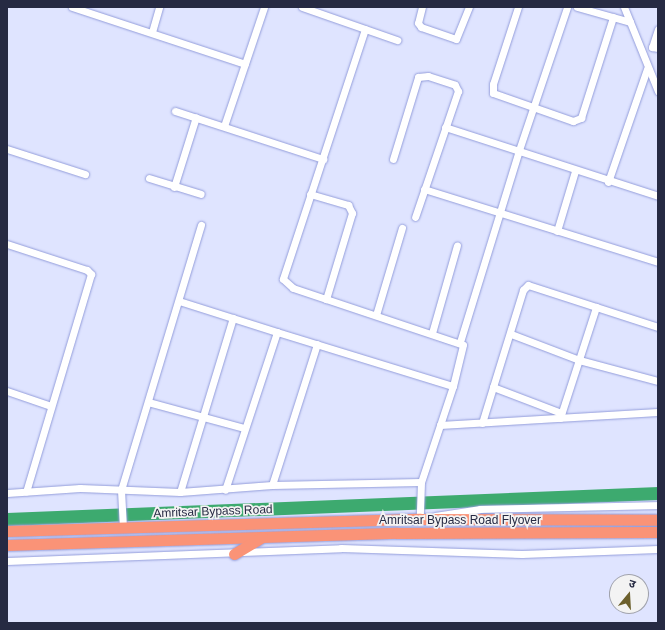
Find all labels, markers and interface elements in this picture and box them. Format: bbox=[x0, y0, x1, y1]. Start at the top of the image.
street label: Amritsar Bypass Road bbox=[153, 503, 273, 521]
street label: Amritsar Bypass Road Flyover bbox=[379, 514, 541, 528]
north arrow bbox=[609, 574, 649, 614]
text: उ bbox=[627, 577, 637, 590]

